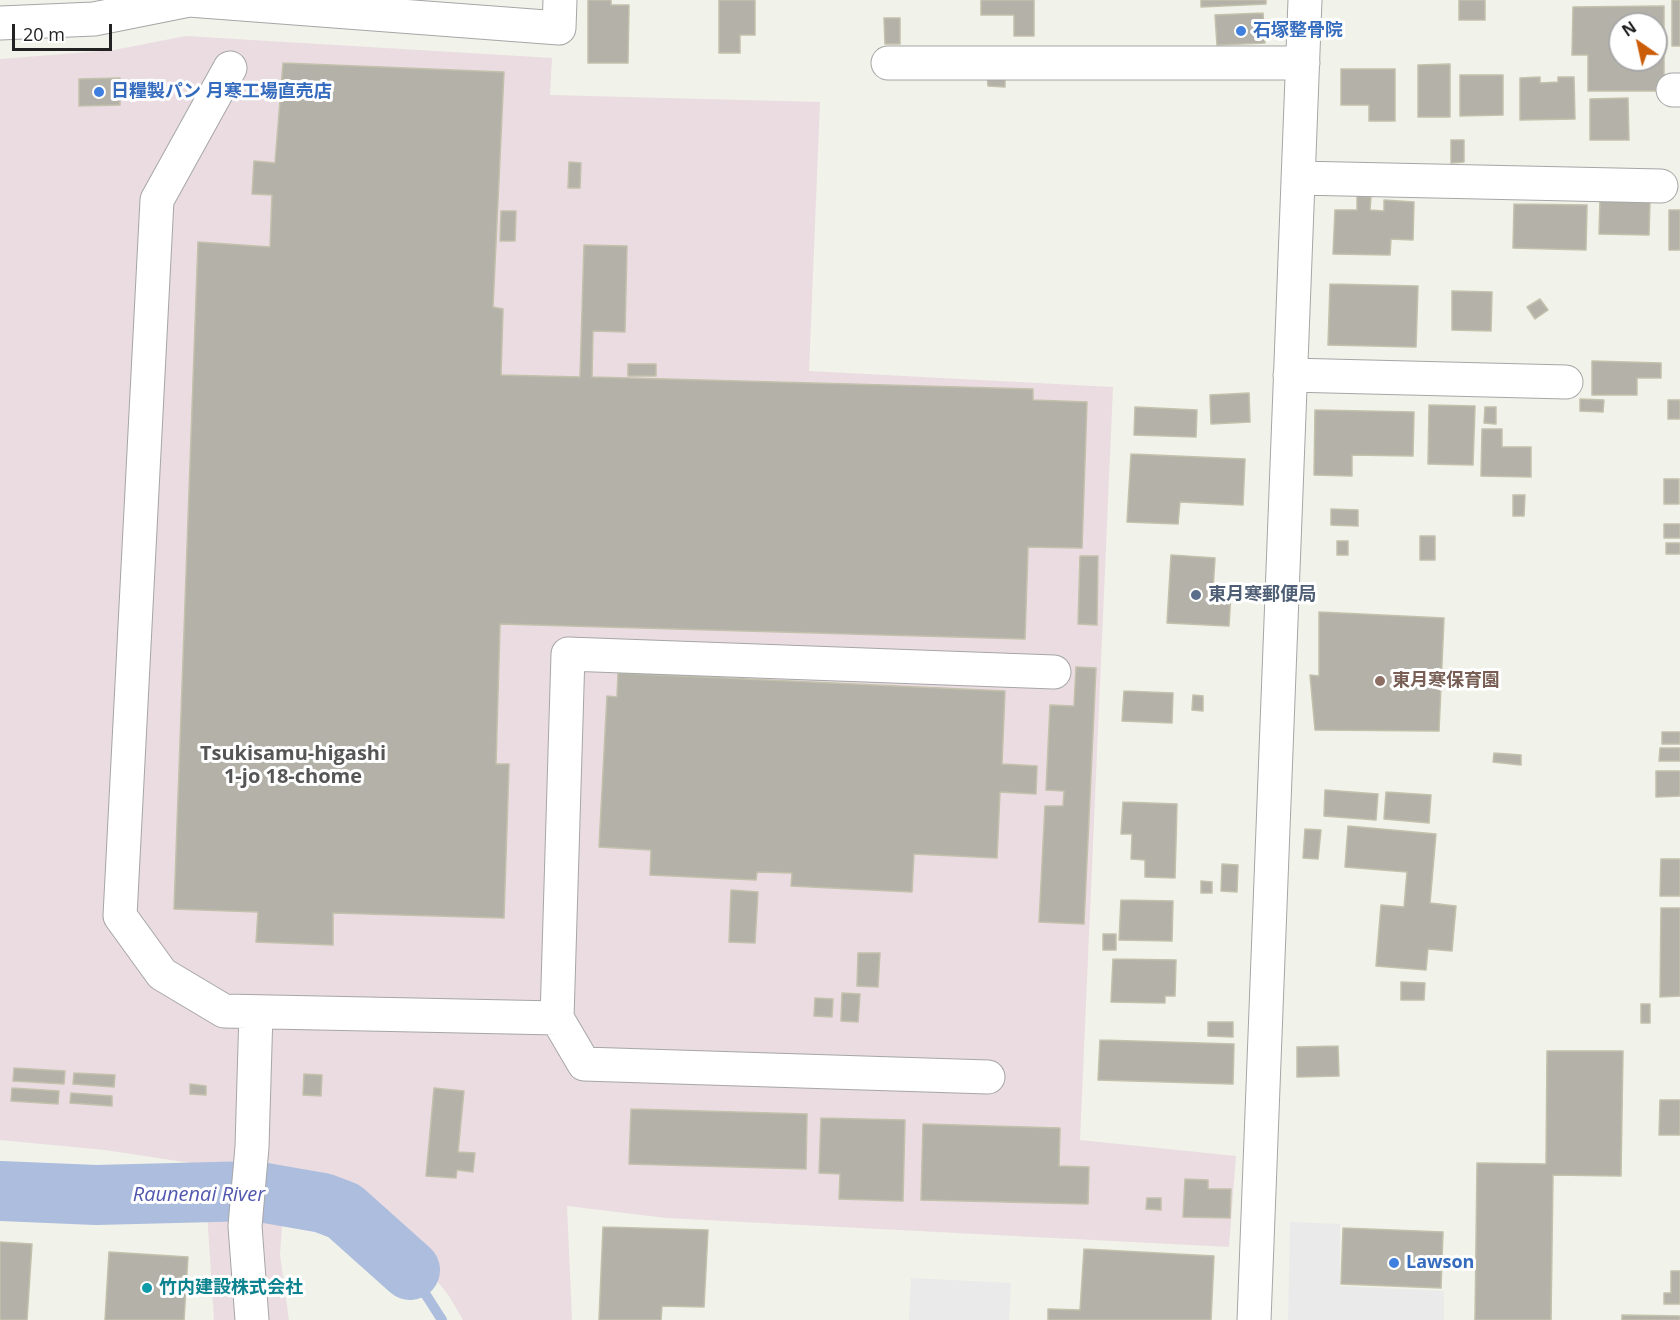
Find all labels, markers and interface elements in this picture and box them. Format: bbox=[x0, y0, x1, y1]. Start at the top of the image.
scale bar bbox=[15, 12, 116, 50]
north arrow bbox=[1608, 12, 1668, 72]
text: N bbox=[1618, 16, 1641, 41]
place label: 石塚整骨院 bbox=[1253, 20, 1343, 42]
text: 20 m bbox=[23, 22, 65, 46]
marker: 石塚整骨院 bbox=[1234, 24, 1248, 38]
place label: 日糧製パン 月寒工場直売店 bbox=[111, 81, 332, 103]
marker: 日糧製パン 月寒工場直売店 bbox=[92, 85, 106, 99]
place label: 東月寒郵便局 bbox=[1208, 584, 1316, 606]
marker: 東月寒郵便局 bbox=[1189, 588, 1203, 602]
place label: 東月寒保育園 bbox=[1392, 670, 1500, 692]
marker: 東月寒保育園 bbox=[1373, 674, 1387, 688]
district label: Tsukisamu-higashi 1-jo 18-chome bbox=[200, 742, 386, 789]
water label: Raunenai River bbox=[133, 1183, 265, 1207]
place label: Lawson bbox=[1406, 1252, 1474, 1274]
marker: Lawson bbox=[1387, 1256, 1401, 1270]
place label: 竹内建設株式会社 bbox=[159, 1277, 303, 1299]
marker: 竹内建設株式会社 bbox=[140, 1281, 154, 1295]

